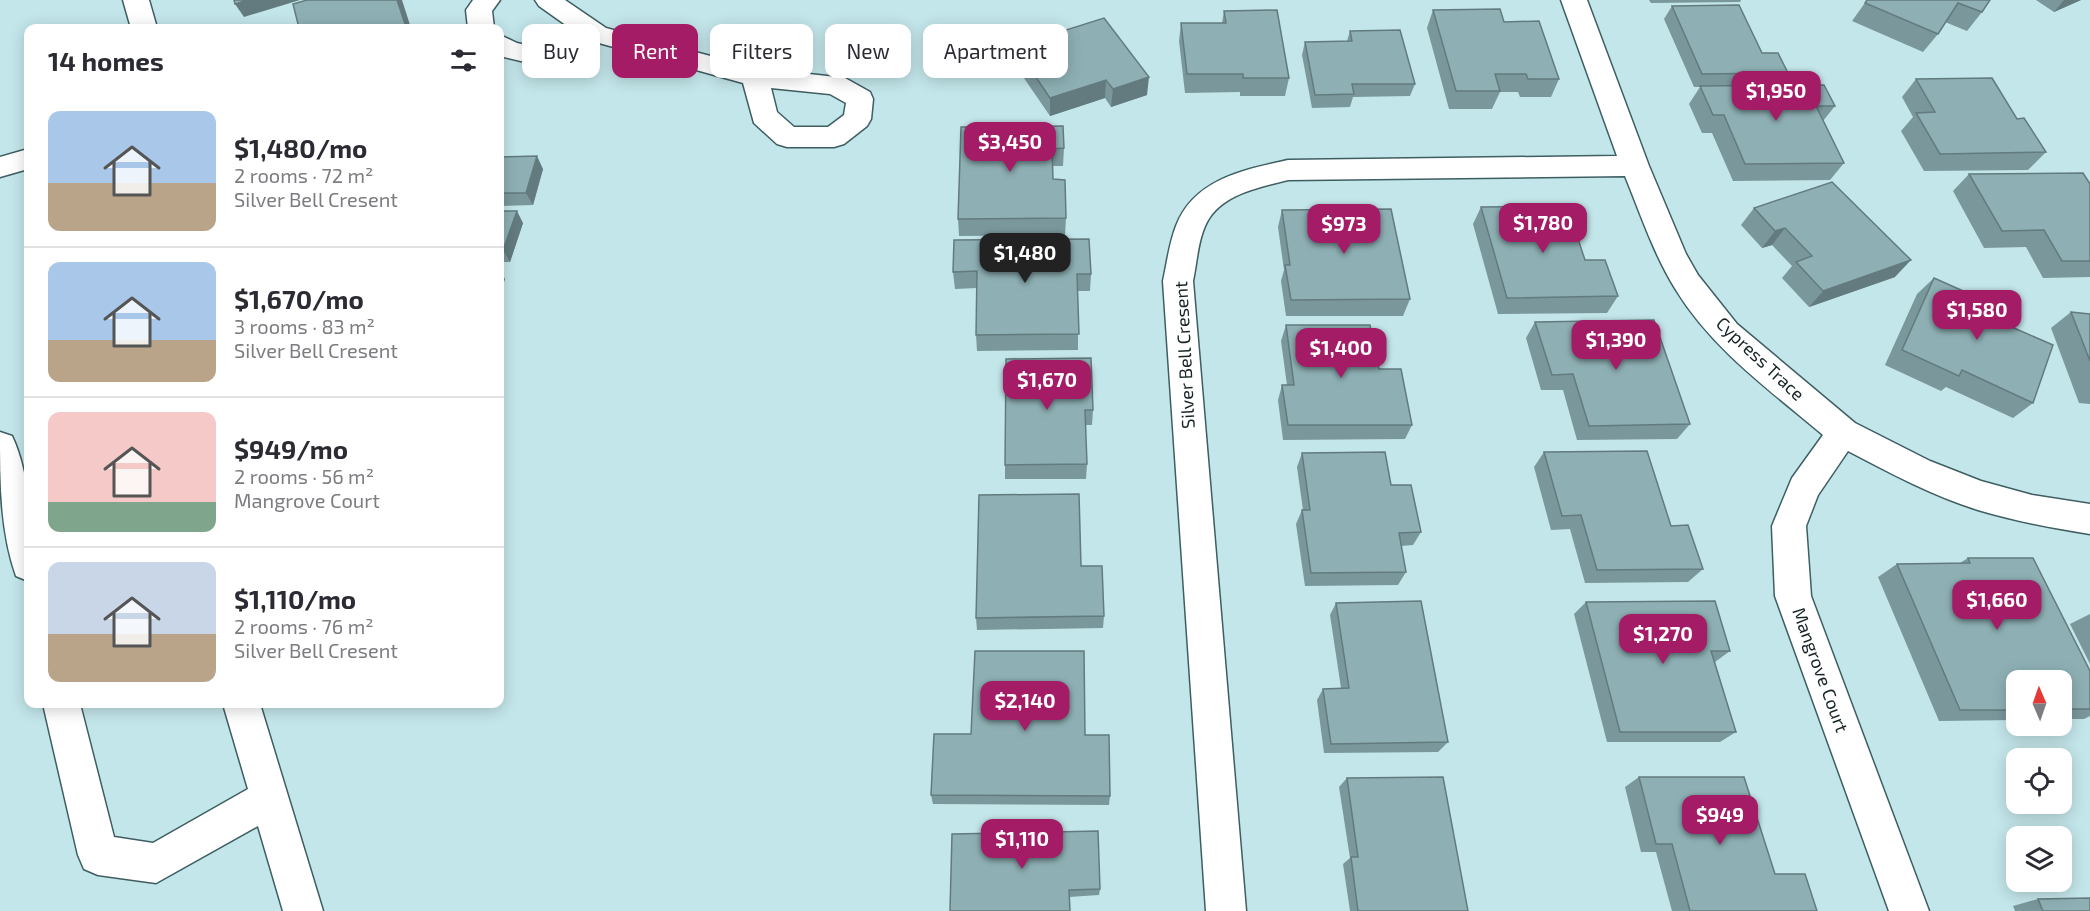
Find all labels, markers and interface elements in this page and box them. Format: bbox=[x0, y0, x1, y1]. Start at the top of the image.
chip: Buy bbox=[522, 24, 600, 78]
chip: Rent bbox=[612, 24, 698, 78]
chip: Filters bbox=[710, 24, 813, 78]
chip: New bbox=[825, 24, 911, 78]
chip: Apartment bbox=[923, 24, 1068, 78]
icon: filters bbox=[447, 44, 480, 77]
text: 14 homes bbox=[48, 45, 164, 76]
pin: $1,950 bbox=[1727, 71, 1825, 122]
text: $1,950 bbox=[1746, 78, 1806, 102]
pin: $3,450 bbox=[961, 122, 1059, 173]
text: $3,450 bbox=[978, 129, 1042, 153]
text: $1,480/mo bbox=[234, 132, 367, 163]
icon: home bbox=[96, 135, 168, 207]
text: 2 rooms · 72 m² bbox=[234, 163, 373, 187]
text: Silver Bell Cresent bbox=[234, 187, 398, 211]
pin: $1,780 bbox=[1494, 203, 1592, 254]
pin: $973 bbox=[1308, 204, 1380, 255]
text: $1,780 bbox=[1513, 210, 1573, 234]
text: $973 bbox=[1321, 211, 1367, 235]
pin: $1,480 bbox=[976, 233, 1074, 284]
text: $1,480 bbox=[994, 240, 1056, 264]
street label: Silver Bell Cresent bbox=[1169, 281, 1199, 429]
text: $1,670/mo bbox=[234, 283, 364, 314]
icon: home bbox=[96, 286, 168, 358]
pin: $1,580 bbox=[1928, 290, 2026, 341]
text: $1,580 bbox=[1946, 297, 2008, 321]
street label: Cypress Trace bbox=[1712, 312, 1809, 405]
text: 3 rooms · 83 m² bbox=[234, 314, 375, 338]
pin: $1,390 bbox=[1567, 320, 1665, 371]
text: $1,390 bbox=[1586, 327, 1646, 351]
pin: $1,400 bbox=[1292, 328, 1390, 379]
text: $1,400 bbox=[1310, 335, 1372, 359]
text: Silver Bell Cresent bbox=[234, 338, 398, 362]
pin: $1,670 bbox=[998, 360, 1096, 411]
text: $1,670 bbox=[1017, 367, 1077, 391]
text: $949/mo bbox=[234, 433, 348, 464]
icon: home bbox=[96, 436, 168, 508]
text: 2 rooms · 56 m² bbox=[234, 464, 374, 488]
text: Mangrove Court bbox=[234, 488, 380, 512]
pin: $1,660 bbox=[1948, 580, 2046, 631]
text: $1,110/mo bbox=[234, 583, 356, 614]
icon: home bbox=[96, 586, 168, 658]
text: $1,660 bbox=[1966, 587, 2028, 611]
street label: Mangrove Court bbox=[1788, 604, 1854, 735]
text: 2 rooms · 76 m² bbox=[234, 614, 373, 638]
pin: $1,270 bbox=[1614, 614, 1712, 665]
text: $1,270 bbox=[1633, 621, 1693, 645]
text: Silver Bell Cresent bbox=[234, 638, 398, 662]
north arrow bbox=[2006, 670, 2072, 736]
map controls bbox=[2006, 670, 2072, 892]
pin: $2,140 bbox=[976, 681, 1074, 732]
text: $2,140 bbox=[994, 688, 1056, 712]
button: locate bbox=[2006, 748, 2072, 814]
pin: $949 bbox=[1684, 795, 1756, 846]
text: $949 bbox=[1696, 802, 1744, 826]
pin: $1,110 bbox=[973, 819, 1071, 870]
text: $1,110 bbox=[995, 826, 1049, 850]
button: layers bbox=[2006, 826, 2072, 892]

